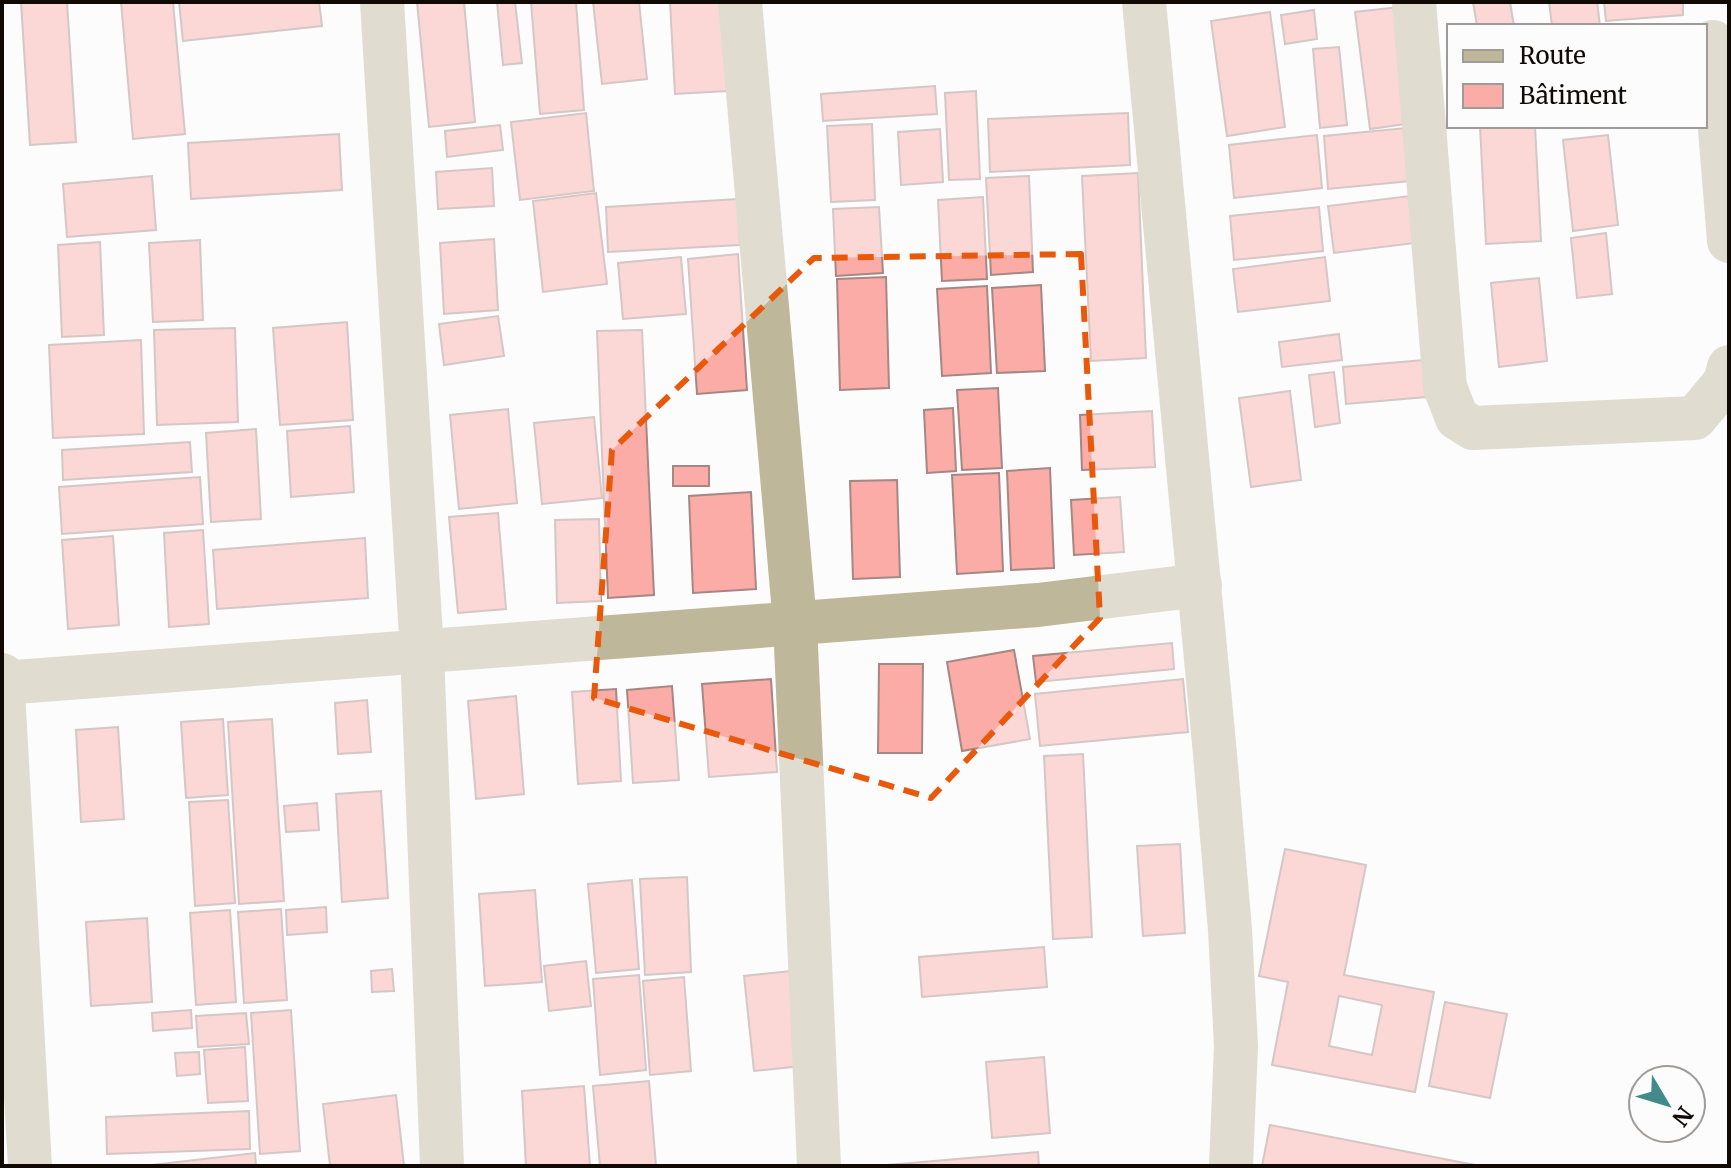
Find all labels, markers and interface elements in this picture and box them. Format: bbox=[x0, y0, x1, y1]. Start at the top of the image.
legend bbox=[1447, 24, 1707, 128]
text: Route bbox=[1519, 40, 1586, 71]
text: Bâtiment bbox=[1519, 80, 1628, 111]
north arrow bbox=[1627, 1064, 1707, 1144]
text: N bbox=[1666, 1101, 1699, 1132]

